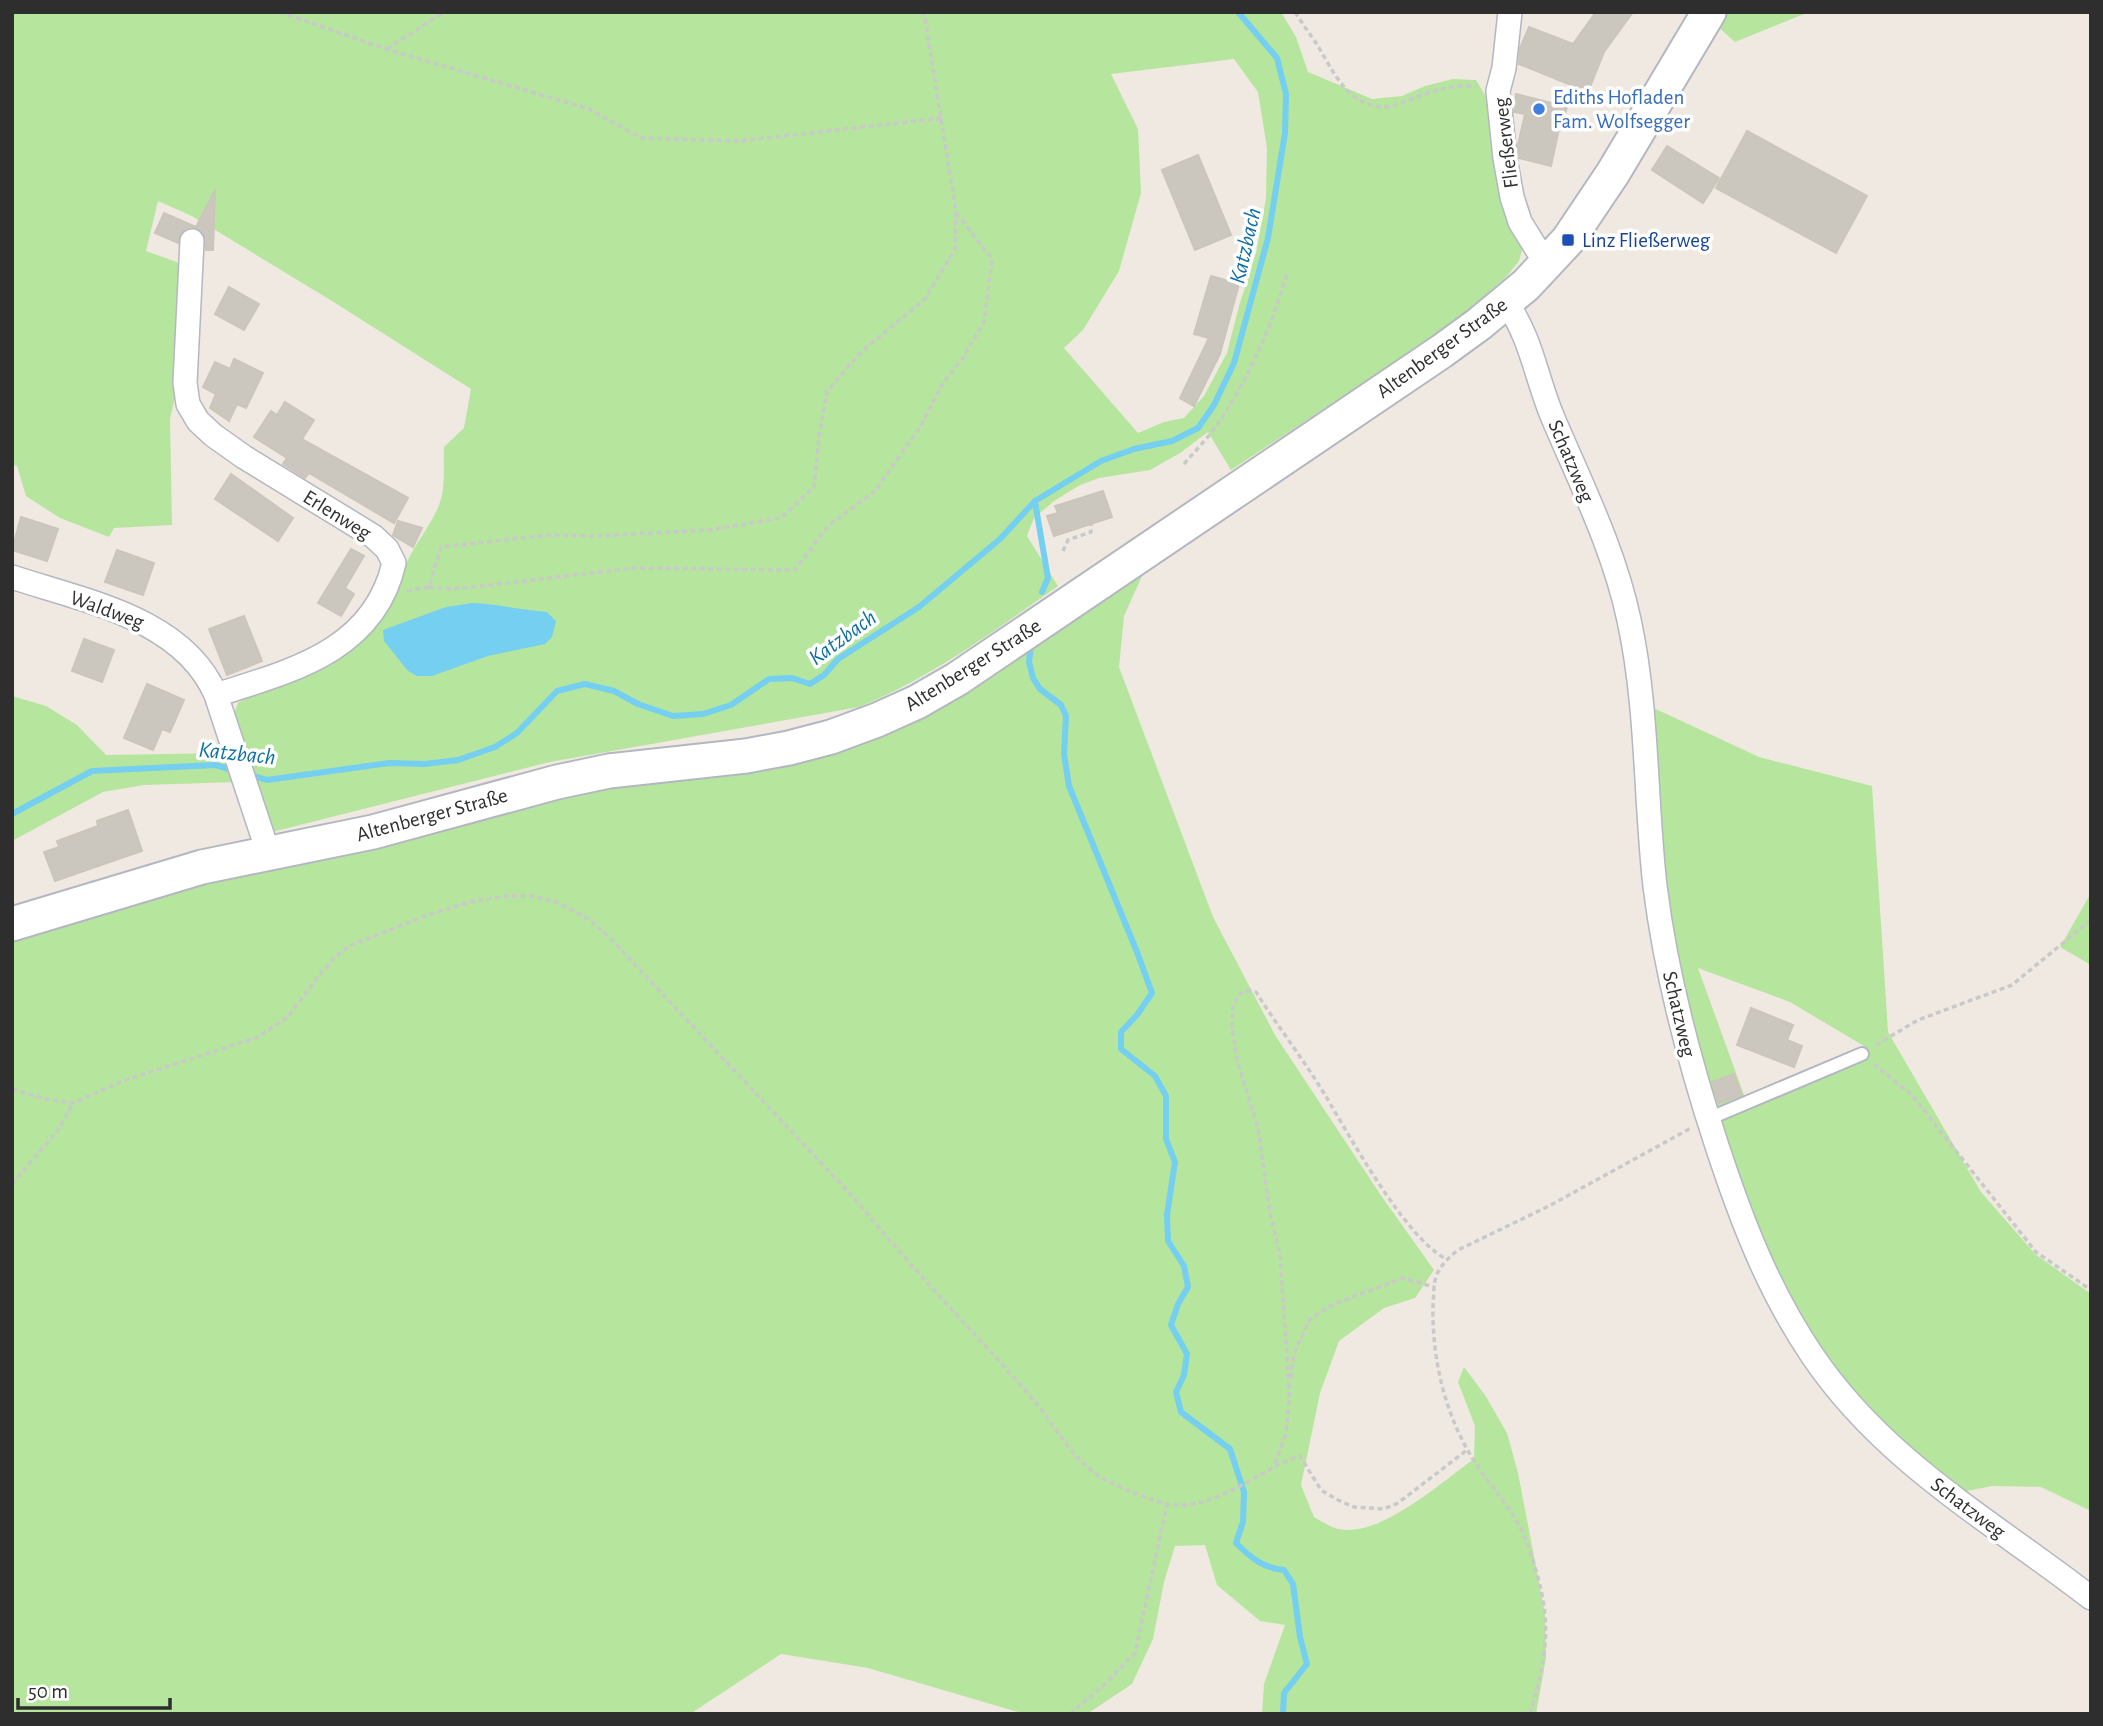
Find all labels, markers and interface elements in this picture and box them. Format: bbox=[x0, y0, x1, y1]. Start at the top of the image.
place label: Ediths Hofladen Fam. Wolfsegger bbox=[1553, 87, 1690, 132]
street label: Fließerweg bbox=[1490, 96, 1522, 190]
marker: Ediths Hofladen Fam. Wolfsegger bbox=[1531, 101, 1547, 117]
water label: Katzbach bbox=[1226, 206, 1266, 286]
place label: Linz Fließerweg bbox=[1582, 230, 1711, 251]
marker: Linz Fließerweg bbox=[1560, 232, 1576, 248]
street label: Altenberger Straße bbox=[1373, 294, 1511, 402]
street label: Schatzweg bbox=[1544, 417, 1598, 506]
street label: Erlenweg bbox=[299, 486, 375, 544]
street label: Waldweg bbox=[67, 587, 147, 633]
water label: Katzbach bbox=[805, 606, 881, 670]
street label: Altenberger Straße bbox=[901, 615, 1045, 715]
water label: Katzbach bbox=[197, 739, 277, 769]
street label: Altenberger Straße bbox=[354, 785, 510, 845]
street label: Schatzweg bbox=[1659, 969, 1699, 1060]
street label: Schatzweg bbox=[1927, 1473, 2010, 1543]
scale bar bbox=[18, 1666, 170, 1710]
text: 50 m bbox=[28, 1681, 68, 1702]

